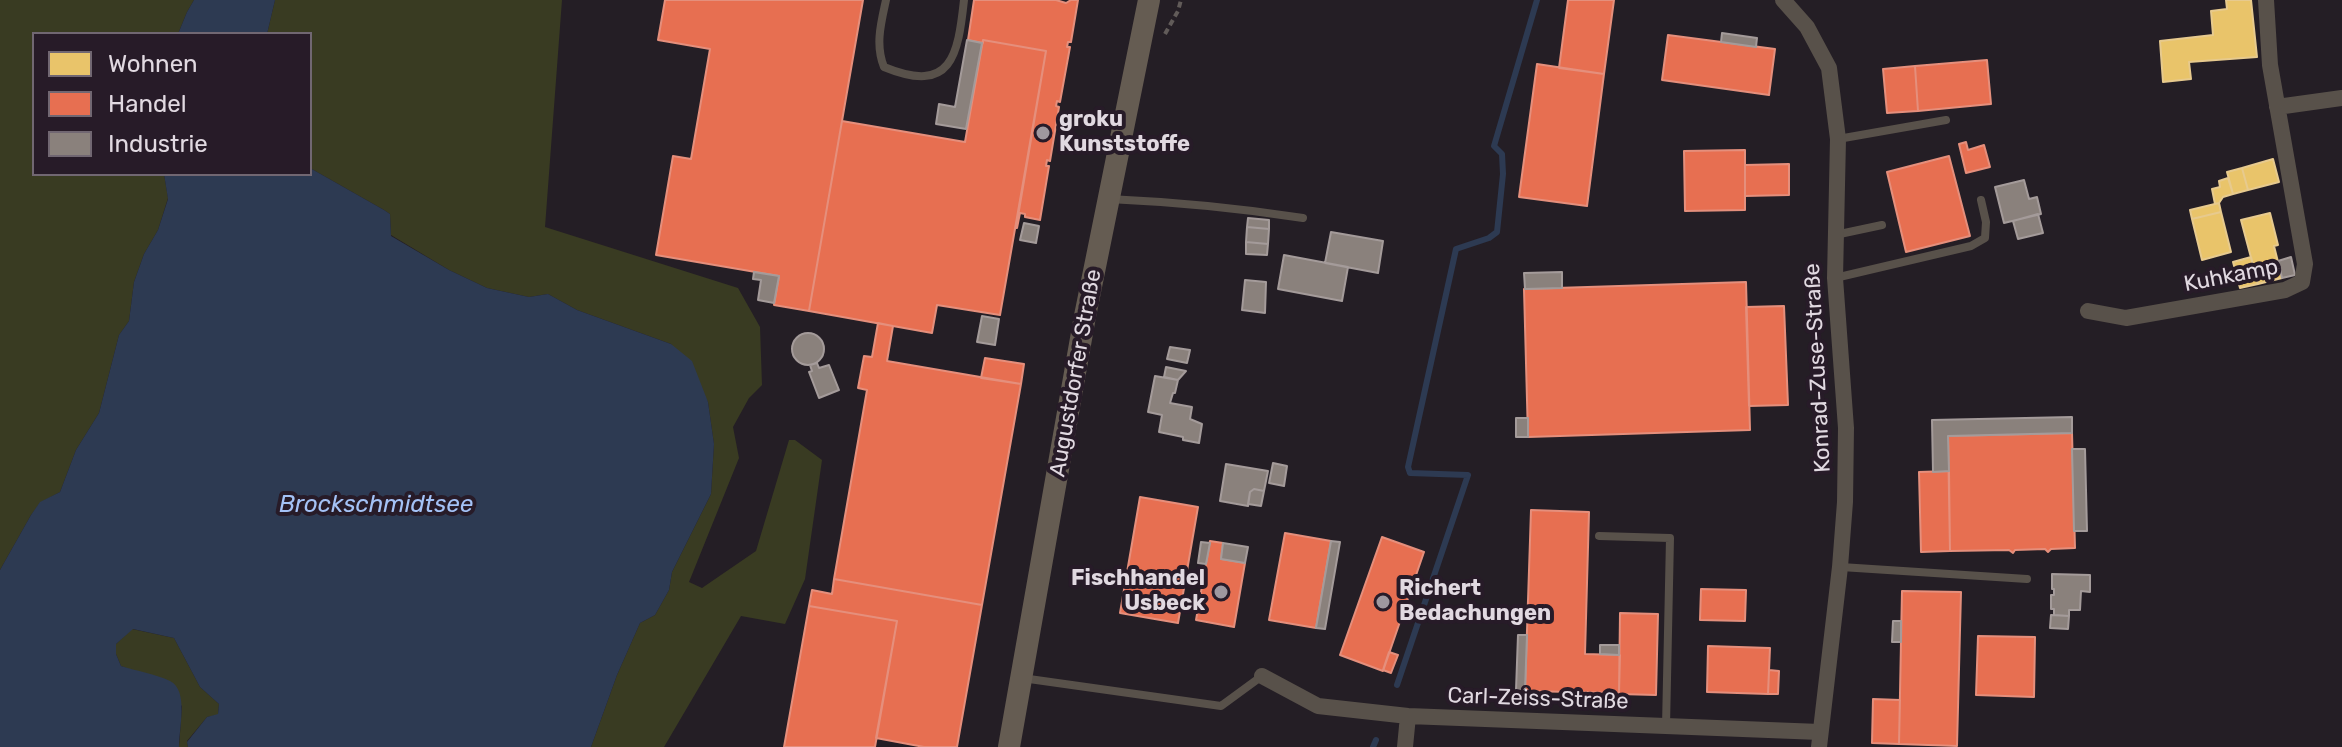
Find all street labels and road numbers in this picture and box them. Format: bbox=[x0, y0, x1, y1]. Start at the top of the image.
street label: Kuhkamp bbox=[2182, 254, 2280, 298]
street label: Konrad-Zuse-Straße bbox=[1799, 263, 1837, 473]
street label: Augustdorfer Straße bbox=[1045, 267, 1107, 479]
street label: Carl-Zeiss-Straße bbox=[1447, 683, 1629, 715]

